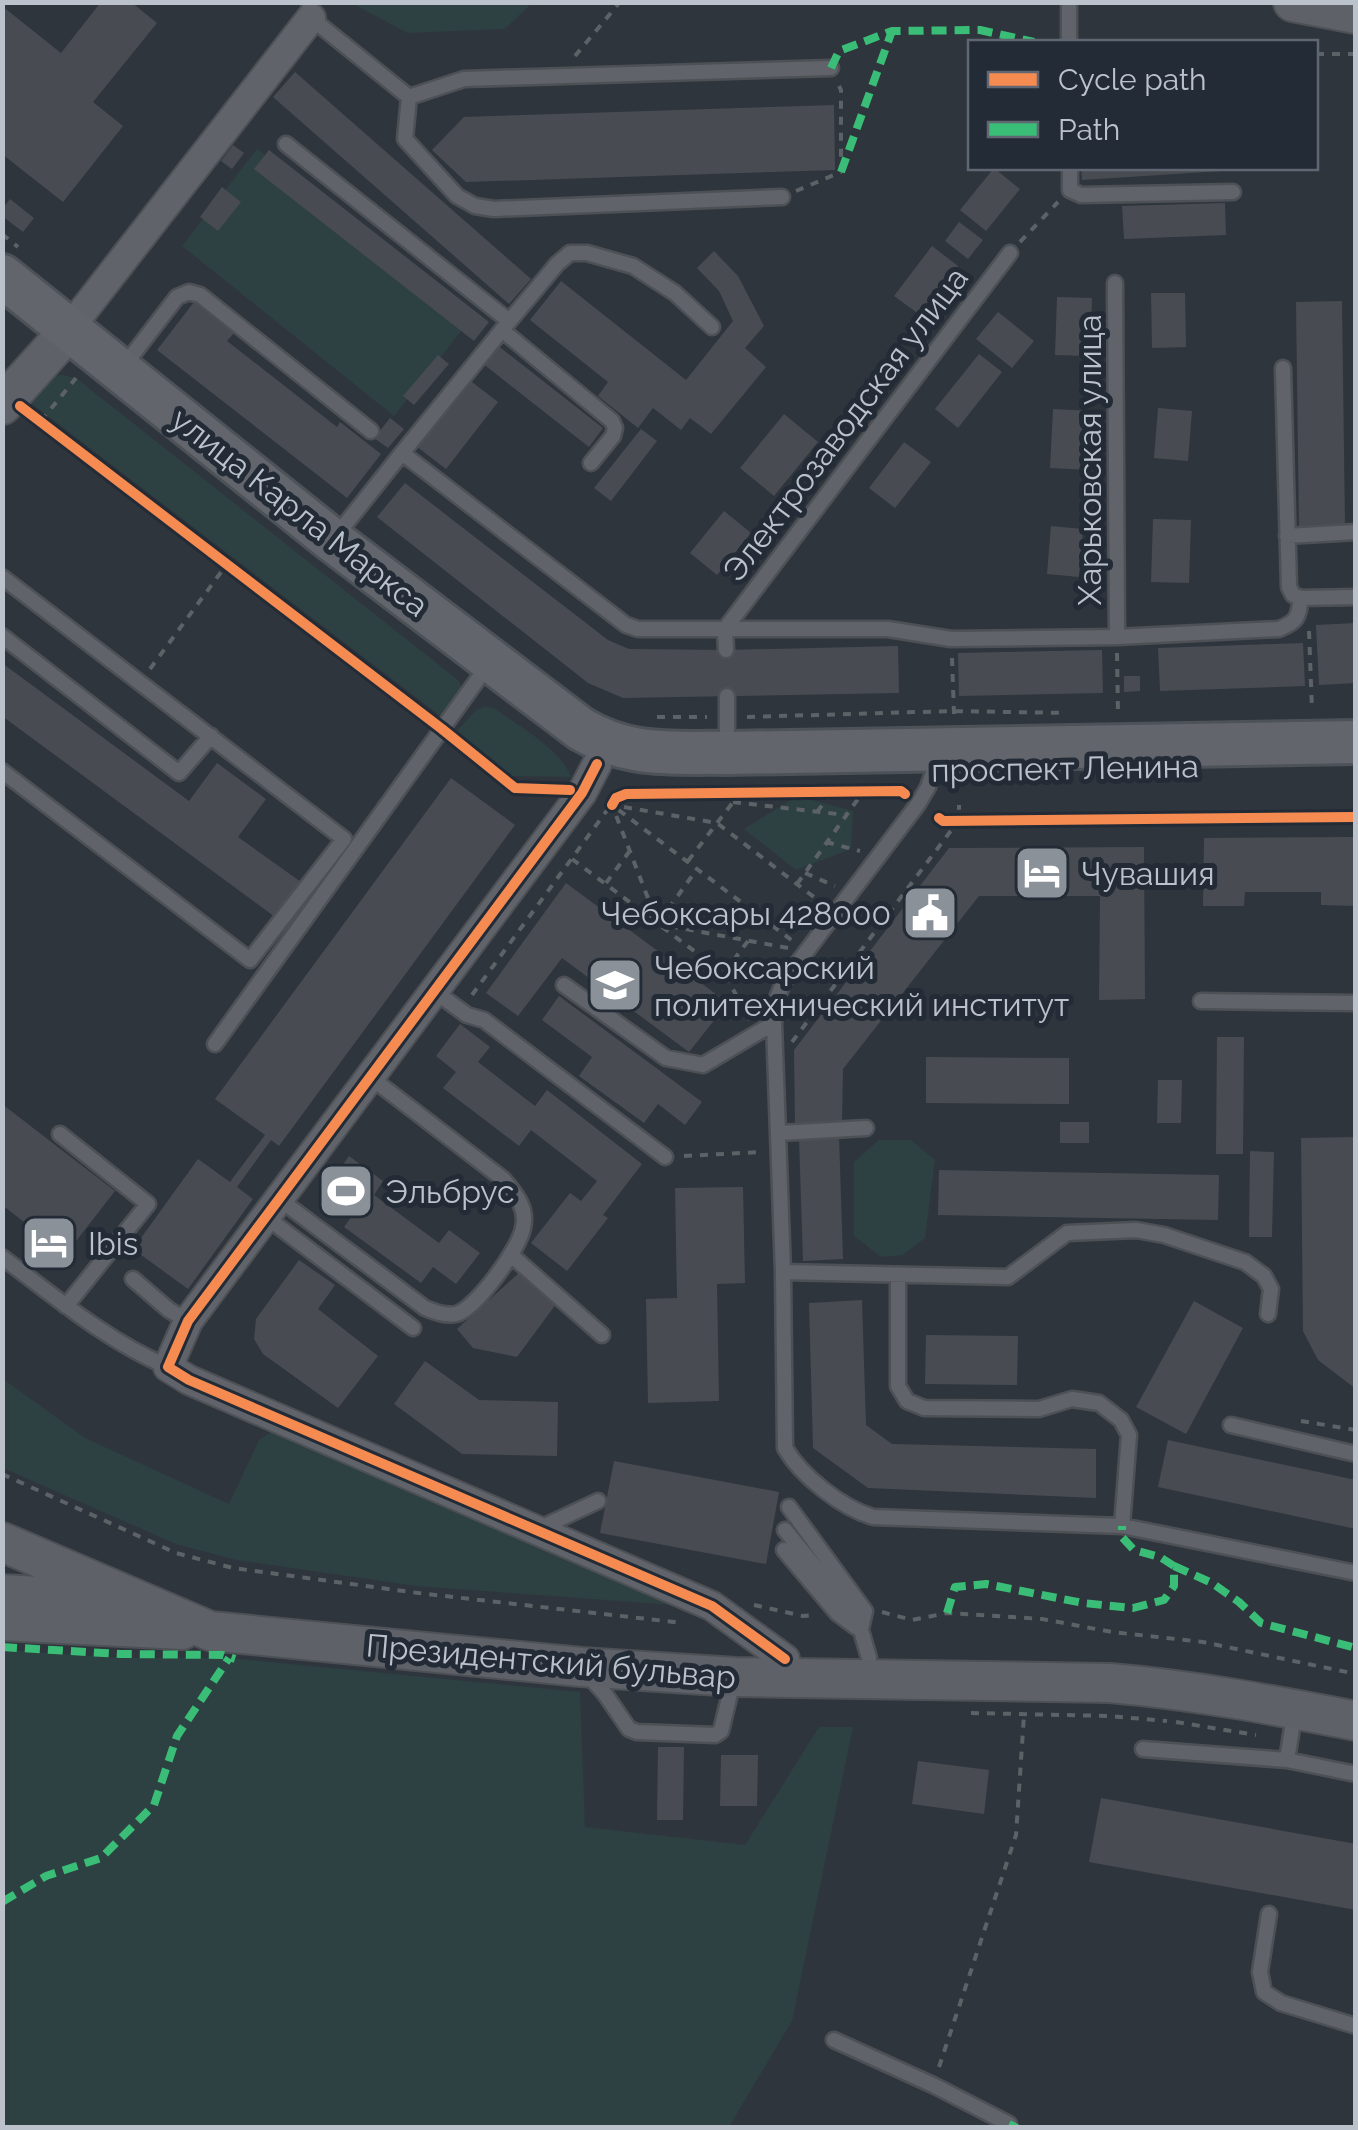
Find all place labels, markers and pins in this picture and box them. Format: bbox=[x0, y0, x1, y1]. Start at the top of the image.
hotel icon: Чувашия bbox=[1012, 843, 1072, 903]
place label: Чувашия bbox=[1081, 855, 1215, 892]
public building icon: Чебоксары 428000 bbox=[900, 883, 960, 943]
place label: Чебоксары 428000 bbox=[601, 895, 891, 932]
place label: Чебоксарский политехнический институт bbox=[654, 949, 1069, 1023]
school or university icon: Чебоксарский политехнический институт bbox=[585, 955, 645, 1015]
sports icon: Эльбрус bbox=[316, 1161, 376, 1221]
place label: Эльбрус bbox=[385, 1173, 515, 1210]
hotel icon: Ibis bbox=[19, 1213, 79, 1273]
place label: Ibis bbox=[88, 1225, 138, 1262]

